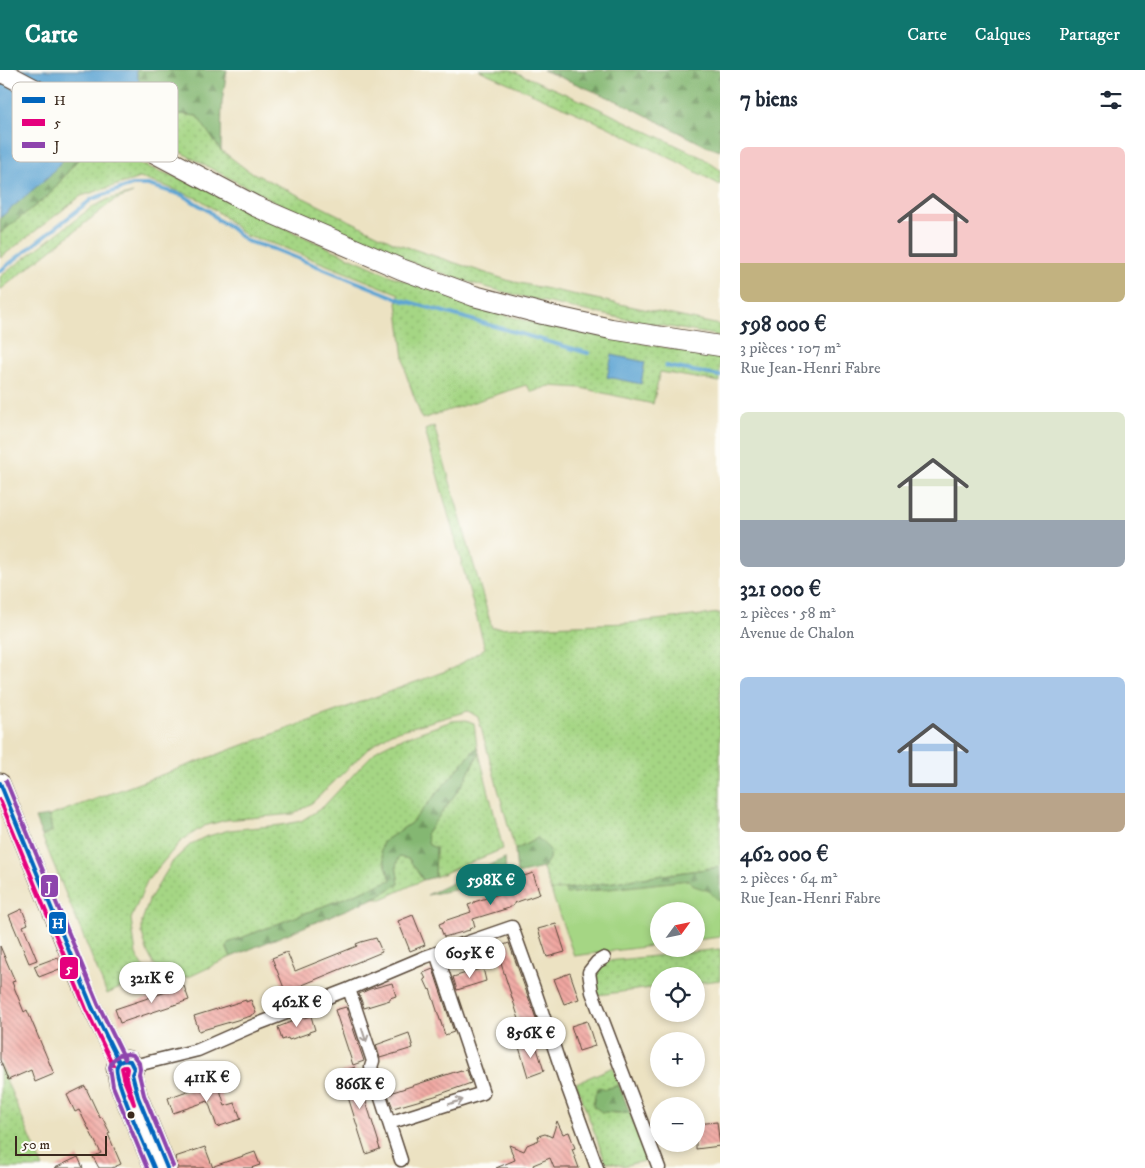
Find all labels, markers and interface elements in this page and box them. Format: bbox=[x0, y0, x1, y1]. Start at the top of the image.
text: Carte bbox=[25, 20, 78, 50]
text: Carte bbox=[907, 24, 947, 46]
text: Calques bbox=[975, 24, 1031, 46]
text: Partager bbox=[1059, 24, 1120, 46]
legend bbox=[12, 82, 178, 162]
icon: filters bbox=[1097, 86, 1125, 114]
text: 7 biens bbox=[740, 87, 798, 113]
text: H bbox=[54, 92, 66, 110]
text: 5 bbox=[54, 114, 61, 132]
text: J bbox=[52, 137, 60, 155]
icon: home bbox=[888, 180, 978, 270]
text: 598 000 € bbox=[740, 312, 827, 338]
text: 3 pièces · 107 m² bbox=[740, 338, 841, 358]
text: Rue Jean-Henri Fabre bbox=[740, 358, 881, 378]
icon: home bbox=[888, 445, 978, 535]
text: 321 000 € bbox=[740, 577, 821, 603]
text: 2 pièces · 58 m² bbox=[740, 603, 836, 623]
text: Avenue de Chalon bbox=[740, 623, 854, 643]
icon: home bbox=[888, 710, 978, 800]
text: 462 000 € bbox=[740, 842, 829, 868]
pin: 598K € bbox=[450, 864, 532, 906]
text: 2 pièces · 64 m² bbox=[740, 868, 837, 888]
text: 598K € bbox=[467, 870, 515, 890]
line badge: J bbox=[40, 874, 59, 898]
text: J bbox=[44, 878, 52, 896]
text: Rue Jean-Henri Fabre bbox=[740, 888, 881, 908]
north arrow bbox=[650, 902, 705, 958]
map controls bbox=[650, 902, 705, 1152]
line badge: H bbox=[48, 911, 67, 935]
text: H bbox=[52, 915, 64, 933]
pin: 605K € bbox=[429, 936, 511, 979]
text: 605K € bbox=[446, 943, 494, 963]
line badge: 5 bbox=[59, 956, 79, 980]
text: 5 bbox=[65, 960, 73, 978]
pin: 321K € bbox=[111, 962, 193, 1004]
button: locate bbox=[650, 967, 705, 1022]
text: 321K € bbox=[130, 968, 174, 988]
pin: 462K € bbox=[256, 986, 338, 1028]
text: 462K € bbox=[272, 992, 322, 1012]
pin: 856K € bbox=[490, 1016, 572, 1059]
text: 856K € bbox=[507, 1023, 555, 1043]
one-way arrow bbox=[360, 1027, 370, 1043]
button: + bbox=[650, 1032, 705, 1087]
pin: 411K € bbox=[166, 1060, 248, 1103]
text: 411K € bbox=[184, 1067, 230, 1087]
pin: 866K € bbox=[319, 1068, 401, 1110]
text: 866K € bbox=[336, 1074, 384, 1094]
one-way arrow bbox=[448, 1097, 464, 1106]
button: − bbox=[650, 1097, 705, 1152]
unlabelled marker bbox=[126, 1110, 136, 1120]
scale bar bbox=[15, 1133, 108, 1156]
text: 50 m bbox=[22, 1136, 50, 1154]

